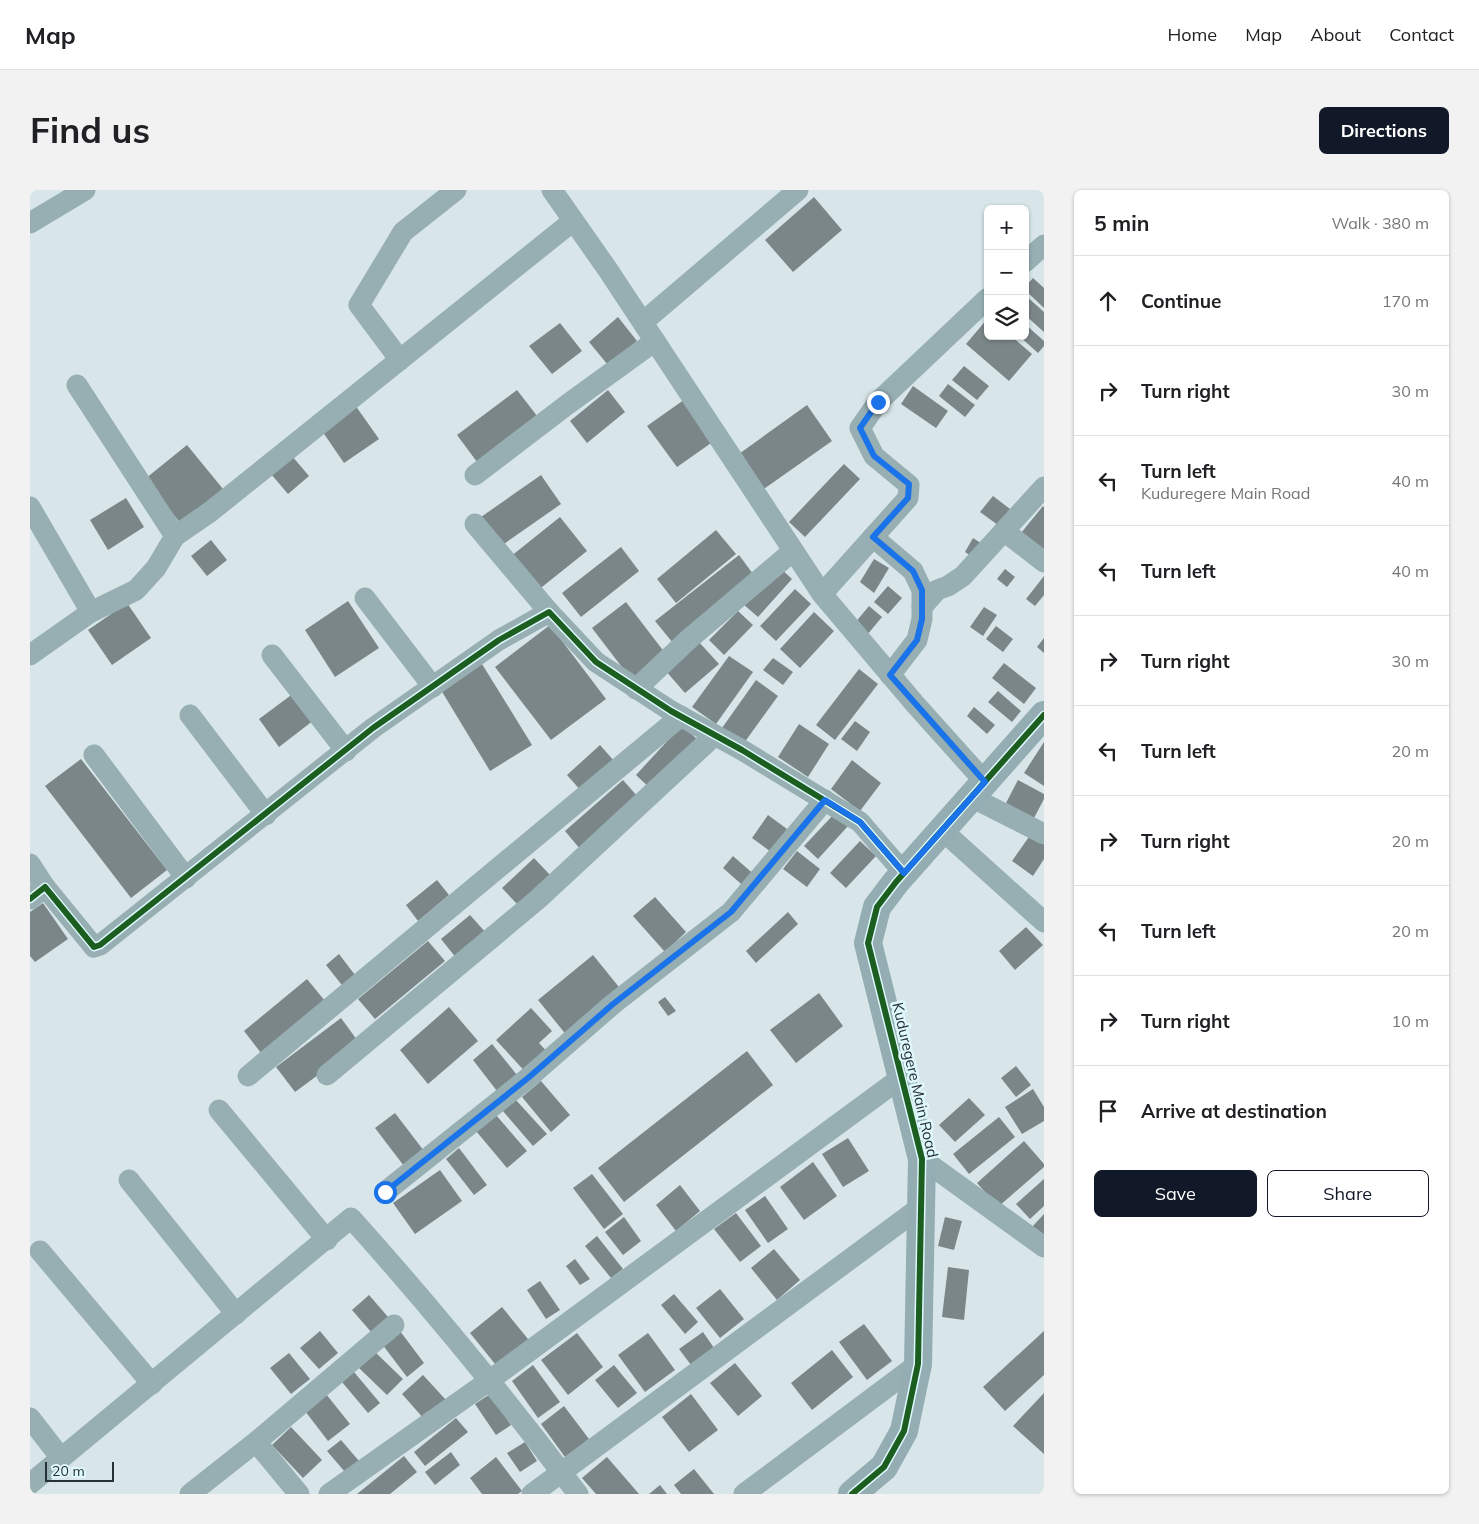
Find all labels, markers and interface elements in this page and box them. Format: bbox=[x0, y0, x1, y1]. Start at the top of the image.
text: Map bbox=[25, 20, 76, 50]
text: Home bbox=[1167, 23, 1217, 46]
text: Map bbox=[1245, 23, 1282, 46]
text: About bbox=[1310, 23, 1361, 46]
text: Contact bbox=[1389, 23, 1454, 46]
button: Directions bbox=[1319, 107, 1449, 154]
text: Find us bbox=[30, 108, 150, 152]
map controls bbox=[984, 205, 1029, 340]
button: + bbox=[984, 205, 1029, 250]
text: 5 min bbox=[1094, 210, 1149, 236]
text: Walk · 380 m bbox=[1331, 213, 1429, 233]
button: − bbox=[984, 250, 1029, 295]
icon: ahead bbox=[1094, 287, 1122, 315]
text: Continue bbox=[1141, 289, 1221, 313]
text: 170 m bbox=[1382, 291, 1429, 311]
button: layers bbox=[984, 295, 1029, 340]
icon: right bbox=[1094, 377, 1122, 405]
text: Turn right bbox=[1141, 379, 1230, 403]
text: 30 m bbox=[1392, 381, 1429, 401]
route end bbox=[867, 391, 890, 414]
text: Turn left bbox=[1141, 459, 1216, 483]
icon: left bbox=[1094, 467, 1122, 495]
text: 40 m bbox=[1392, 471, 1429, 491]
text: Kuduregere Main Road bbox=[1141, 483, 1310, 503]
icon: left bbox=[1094, 557, 1122, 585]
text: Turn left bbox=[1141, 559, 1216, 583]
text: 40 m bbox=[1392, 561, 1429, 581]
icon: right bbox=[1094, 647, 1122, 675]
text: Turn right bbox=[1141, 649, 1230, 673]
text: 30 m bbox=[1392, 651, 1429, 671]
icon: left bbox=[1094, 737, 1122, 765]
text: Turn left bbox=[1141, 739, 1216, 763]
text: 20 m bbox=[1392, 741, 1429, 761]
icon: right bbox=[1094, 827, 1122, 855]
text: Turn right bbox=[1141, 829, 1230, 853]
text: 20 m bbox=[1392, 831, 1429, 851]
icon: left bbox=[1094, 917, 1122, 945]
text: Turn left bbox=[1141, 919, 1216, 943]
text: 20 m bbox=[1392, 921, 1429, 941]
street label: Kuduregere Main Road bbox=[888, 1000, 943, 1159]
icon: right bbox=[1094, 1007, 1122, 1035]
text: Turn right bbox=[1141, 1009, 1230, 1033]
text: 10 m bbox=[1392, 1011, 1429, 1031]
icon: arrive bbox=[1094, 1097, 1122, 1125]
text: Arrive at destination bbox=[1141, 1099, 1327, 1123]
button: Save bbox=[1094, 1170, 1257, 1217]
button: Share bbox=[1267, 1170, 1429, 1217]
route start bbox=[374, 1181, 397, 1204]
scale bar bbox=[45, 1459, 114, 1482]
text: 20 m bbox=[52, 1462, 85, 1480]

